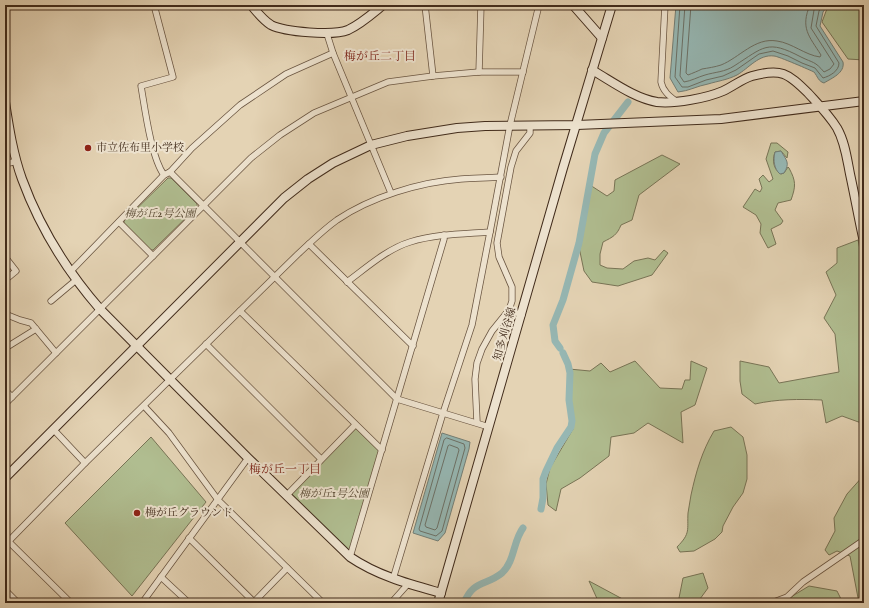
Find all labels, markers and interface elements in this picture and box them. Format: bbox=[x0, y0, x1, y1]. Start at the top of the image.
district label: 梅が丘二丁目 bbox=[344, 49, 416, 64]
place label: 市立佐布里小学校 bbox=[96, 141, 184, 155]
marker: 市立佐布里小学校 bbox=[83, 143, 93, 153]
park label: 梅が丘2号公園 bbox=[124, 207, 198, 221]
street label: 知多刈谷線 bbox=[491, 306, 519, 362]
district label: 梅が丘一丁目 bbox=[249, 462, 321, 477]
park label: 梅が丘1号公園 bbox=[299, 487, 371, 501]
place label: 梅が丘グラウンド bbox=[145, 506, 233, 520]
marker: 梅が丘グラウンド bbox=[132, 508, 142, 518]

